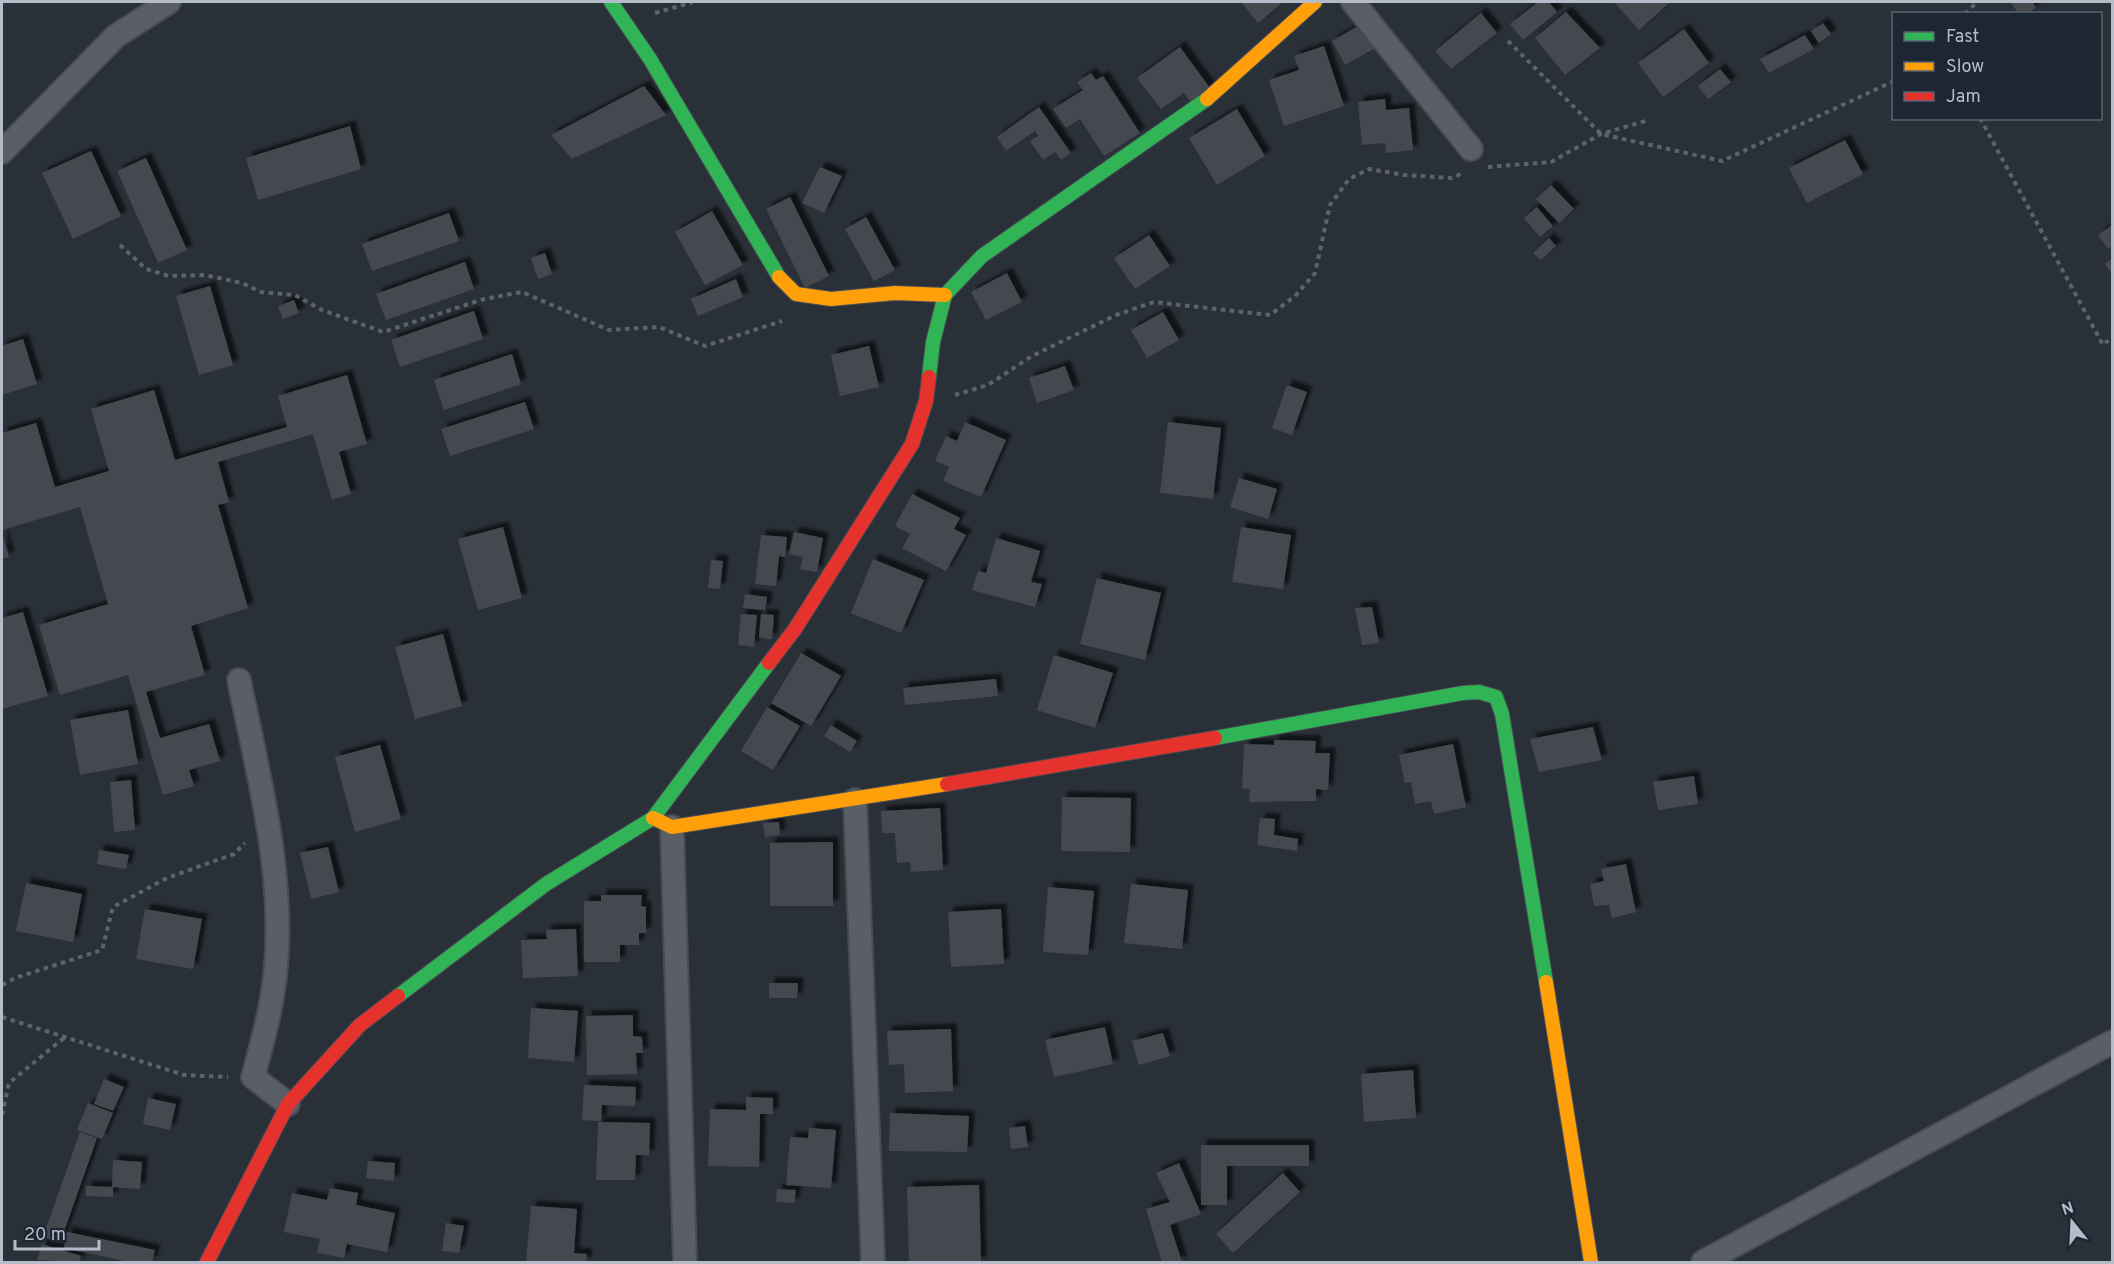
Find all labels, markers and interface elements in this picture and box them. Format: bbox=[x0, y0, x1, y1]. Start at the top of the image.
legend bbox=[1892, 12, 2102, 120]
text: Fast bbox=[1946, 26, 1979, 49]
text: Slow bbox=[1946, 56, 1984, 79]
text: Jam bbox=[1946, 86, 1981, 109]
north arrow bbox=[2042, 1192, 2102, 1252]
text: N bbox=[2059, 1198, 2077, 1221]
scale bar bbox=[15, 1213, 99, 1251]
text: 20 m bbox=[24, 1224, 66, 1247]

